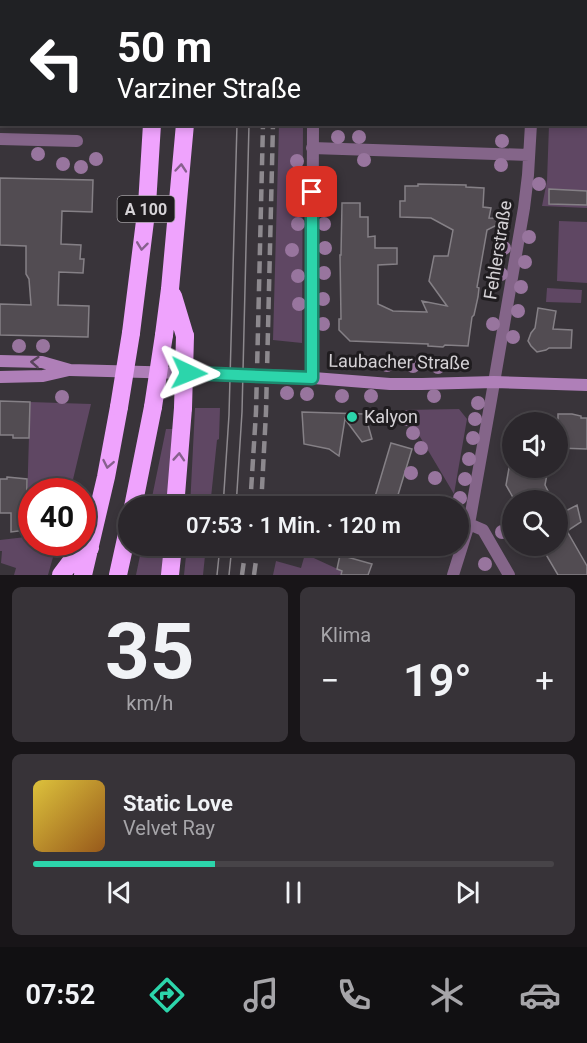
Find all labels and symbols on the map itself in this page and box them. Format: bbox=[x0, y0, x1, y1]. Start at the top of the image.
one-way arrow bbox=[174, 163, 187, 173]
pin bbox=[286, 166, 337, 217]
road number: A 100 bbox=[118, 196, 174, 222]
street label: Fehlerstraße bbox=[479, 199, 516, 301]
one-way arrow bbox=[136, 241, 149, 250]
position arrow bbox=[157, 341, 221, 405]
street label: Laubacher Straße bbox=[328, 350, 470, 373]
one-way arrow bbox=[31, 356, 40, 369]
place label: Kalyon bbox=[364, 406, 418, 427]
marker: Kalyon bbox=[345, 410, 359, 424]
one-way arrow bbox=[172, 453, 185, 462]
one-way arrow bbox=[102, 459, 115, 469]
speed limit sign: 40 bbox=[18, 478, 96, 556]

